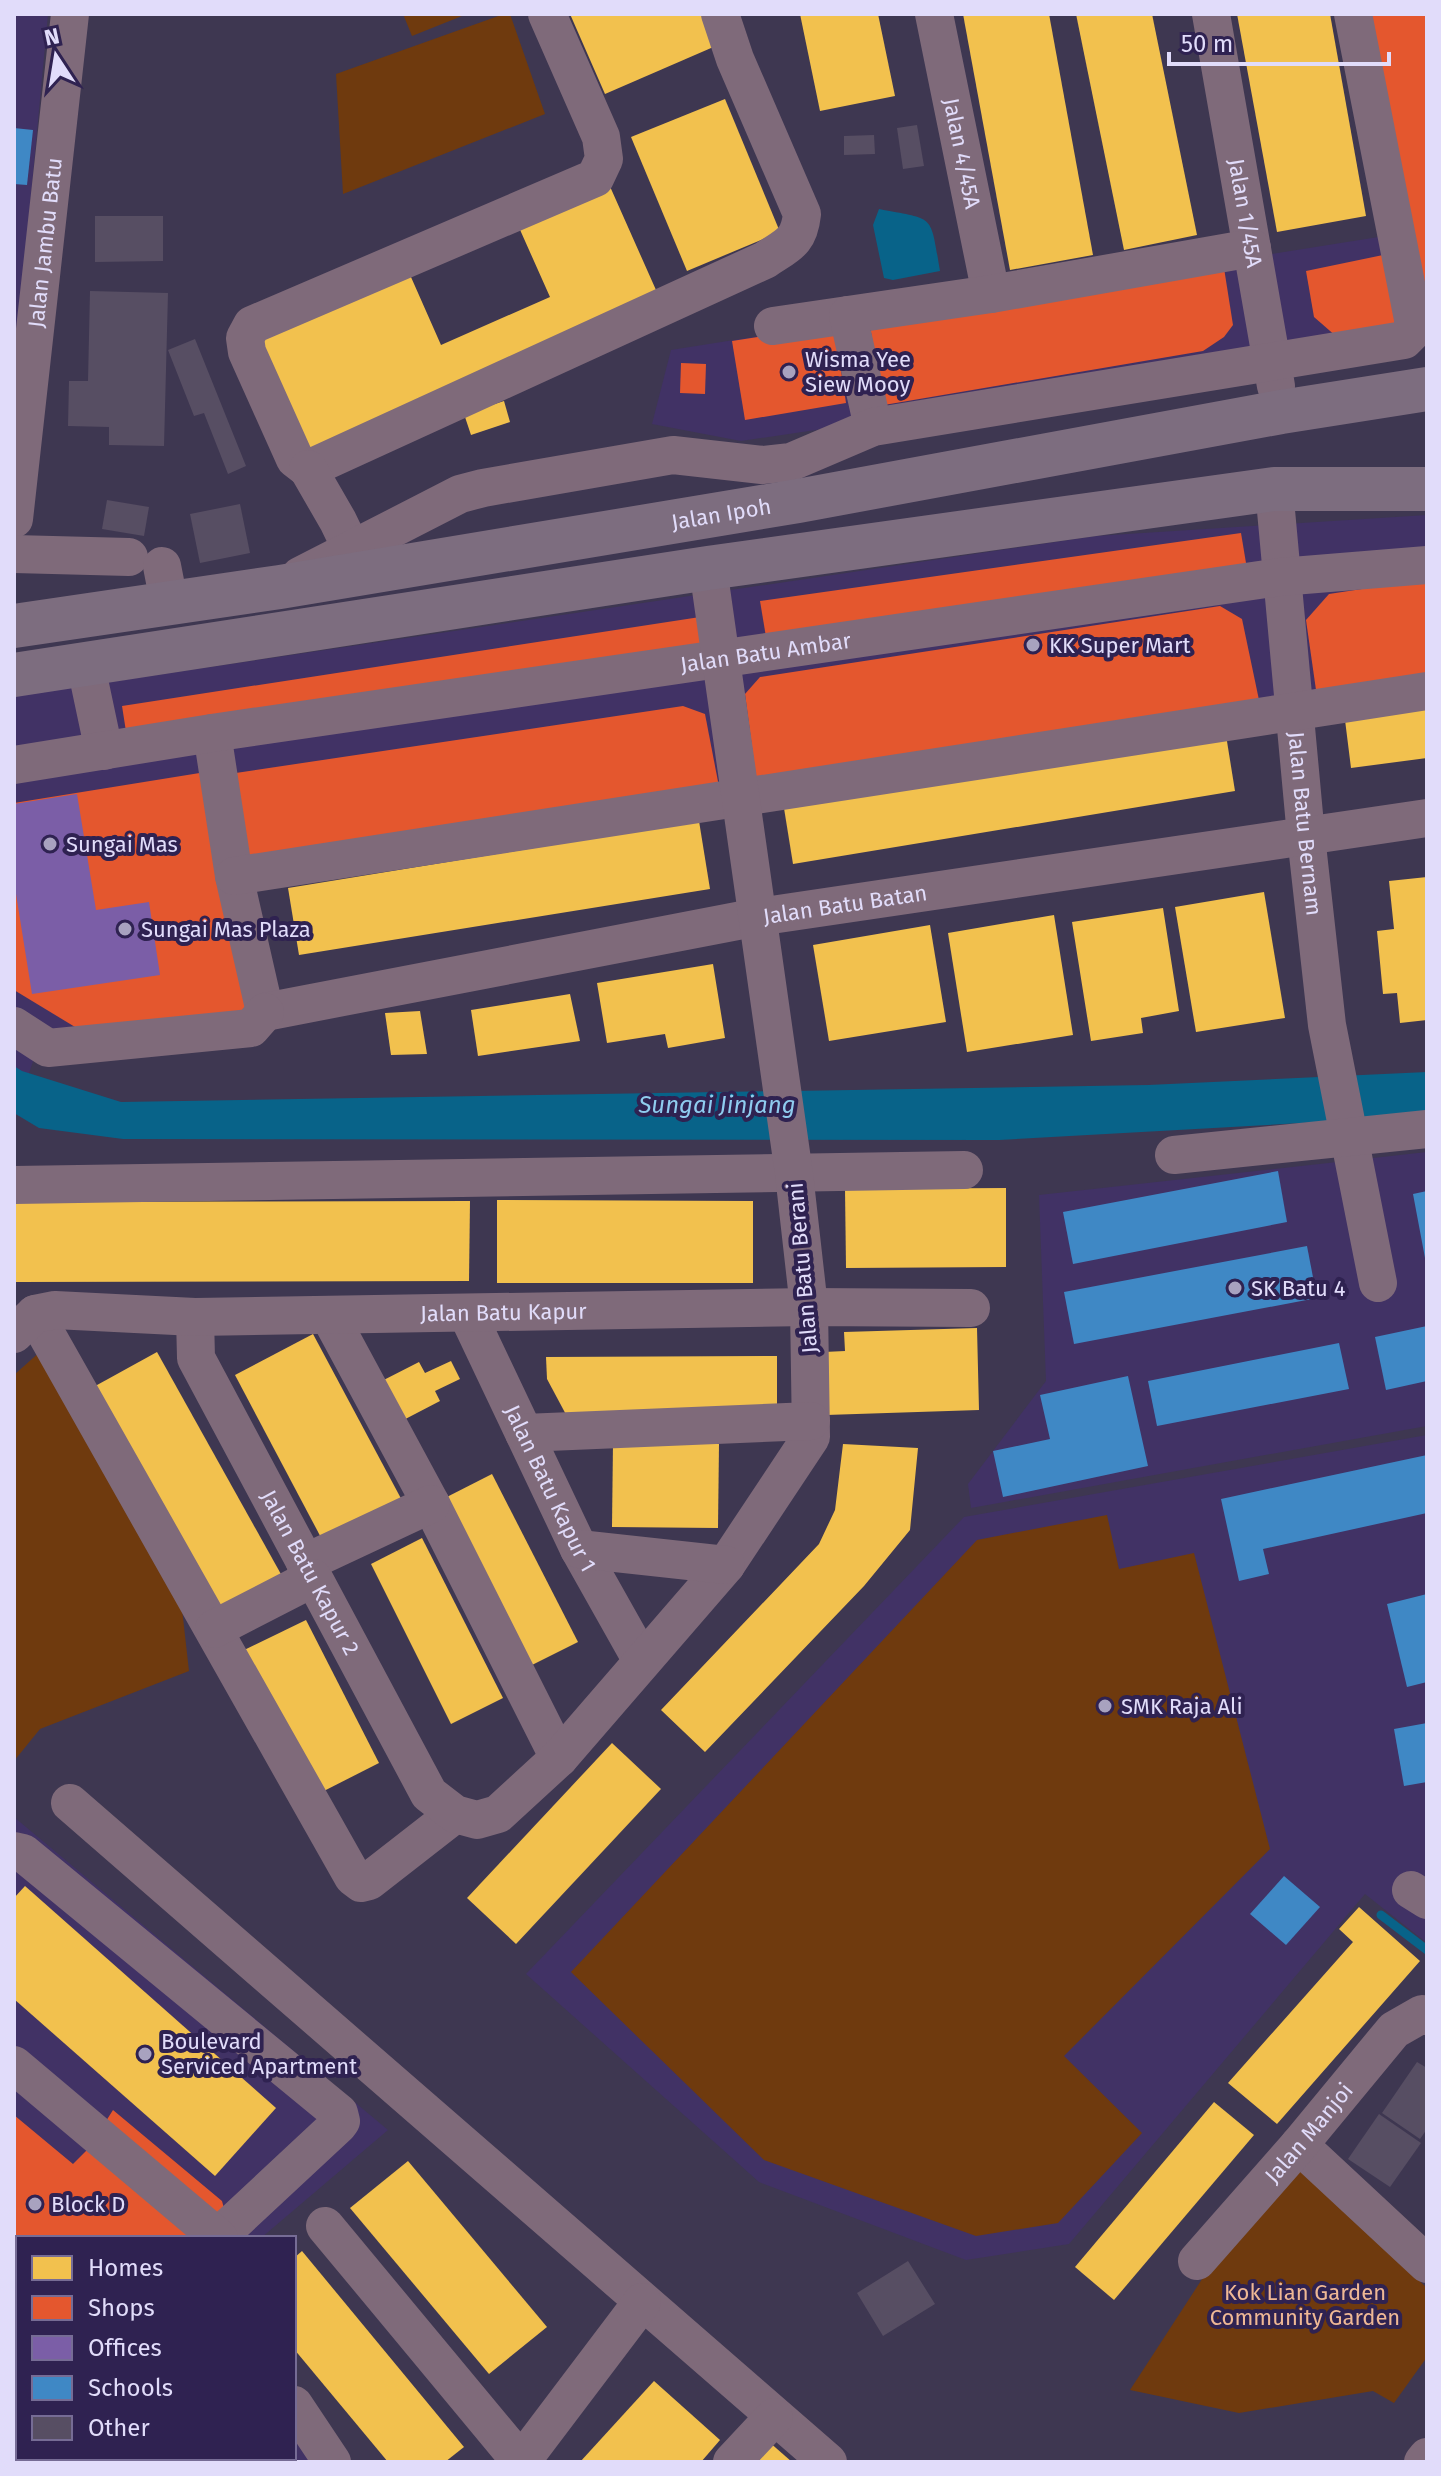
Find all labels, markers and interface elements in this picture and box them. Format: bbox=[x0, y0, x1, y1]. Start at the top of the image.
north arrow bbox=[16, 16, 96, 96]
scale bar bbox=[1169, 16, 1389, 66]
text: N bbox=[42, 22, 62, 52]
text: 50 m bbox=[1181, 30, 1233, 58]
street label: Jalan 4/45A bbox=[937, 96, 986, 211]
street label: Jalan Jambu Batu bbox=[22, 156, 68, 329]
street label: Jalan 1/45A bbox=[1222, 156, 1268, 270]
place label: Wisma Yee Siew Mooy bbox=[805, 346, 911, 398]
marker: Wisma Yee Siew Mooy bbox=[780, 363, 798, 381]
street label: Jalan Ipoh bbox=[669, 493, 773, 536]
street label: Jalan Batu Ambar bbox=[678, 627, 853, 678]
place label: KK Super Mart bbox=[1049, 632, 1190, 659]
marker: KK Super Mart bbox=[1024, 636, 1042, 654]
street label: Jalan Batu Bernam bbox=[1282, 730, 1328, 917]
place label: Sungai Mas bbox=[66, 831, 178, 858]
marker: Sungai Mas bbox=[41, 835, 59, 853]
street label: Jalan Batu Batan bbox=[761, 879, 929, 930]
place label: Sungai Mas Plaza bbox=[141, 916, 311, 943]
marker: Sungai Mas Plaza bbox=[116, 920, 134, 938]
water label: Sungai Jinjang bbox=[637, 1091, 796, 1119]
street label: Jalan Batu Berani bbox=[782, 1181, 823, 1355]
place label: SK Batu 4 bbox=[1251, 1275, 1346, 1302]
marker: SK Batu 4 bbox=[1226, 1279, 1244, 1297]
street label: Jalan Batu Kapur bbox=[420, 1298, 587, 1327]
street label: Jalan Batu Kapur 1 bbox=[499, 1400, 602, 1577]
street label: Jalan Batu Kapur 2 bbox=[255, 1485, 365, 1660]
place label: SMK Raja Ali bbox=[1121, 1693, 1243, 1720]
marker: SMK Raja Ali bbox=[1096, 1697, 1114, 1715]
place label: Boulevard Serviced Apartment bbox=[161, 2028, 357, 2080]
marker: Boulevard Serviced Apartment bbox=[136, 2045, 154, 2063]
street label: Jalan Manjoi bbox=[1259, 2077, 1359, 2189]
place label: Block D bbox=[51, 2191, 125, 2218]
marker: Block D bbox=[26, 2195, 44, 2213]
legend bbox=[16, 2236, 296, 2460]
text: Homes bbox=[88, 2254, 163, 2282]
park label: Kok Lian Garden Community Garden bbox=[1210, 2279, 1400, 2331]
text: Shops bbox=[88, 2294, 155, 2322]
text: Offices bbox=[88, 2334, 162, 2362]
text: Schools bbox=[88, 2374, 173, 2402]
text: Other bbox=[88, 2414, 150, 2442]

